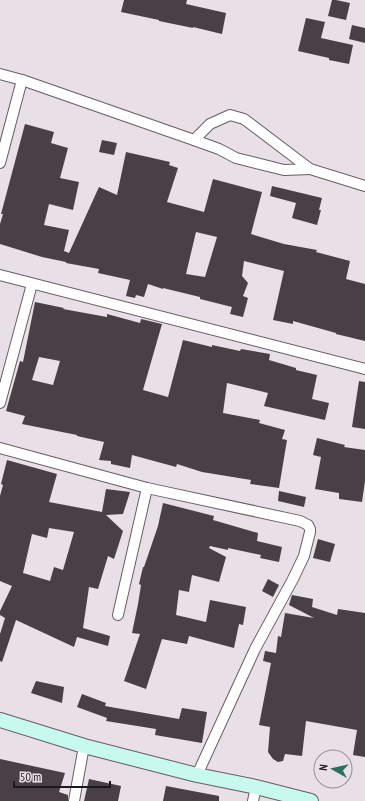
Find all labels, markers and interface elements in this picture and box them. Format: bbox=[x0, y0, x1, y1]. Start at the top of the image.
north arrow bbox=[313, 749, 353, 789]
scale bar bbox=[14, 763, 110, 789]
text: N bbox=[316, 764, 330, 772]
text: 50 m bbox=[20, 769, 41, 784]

